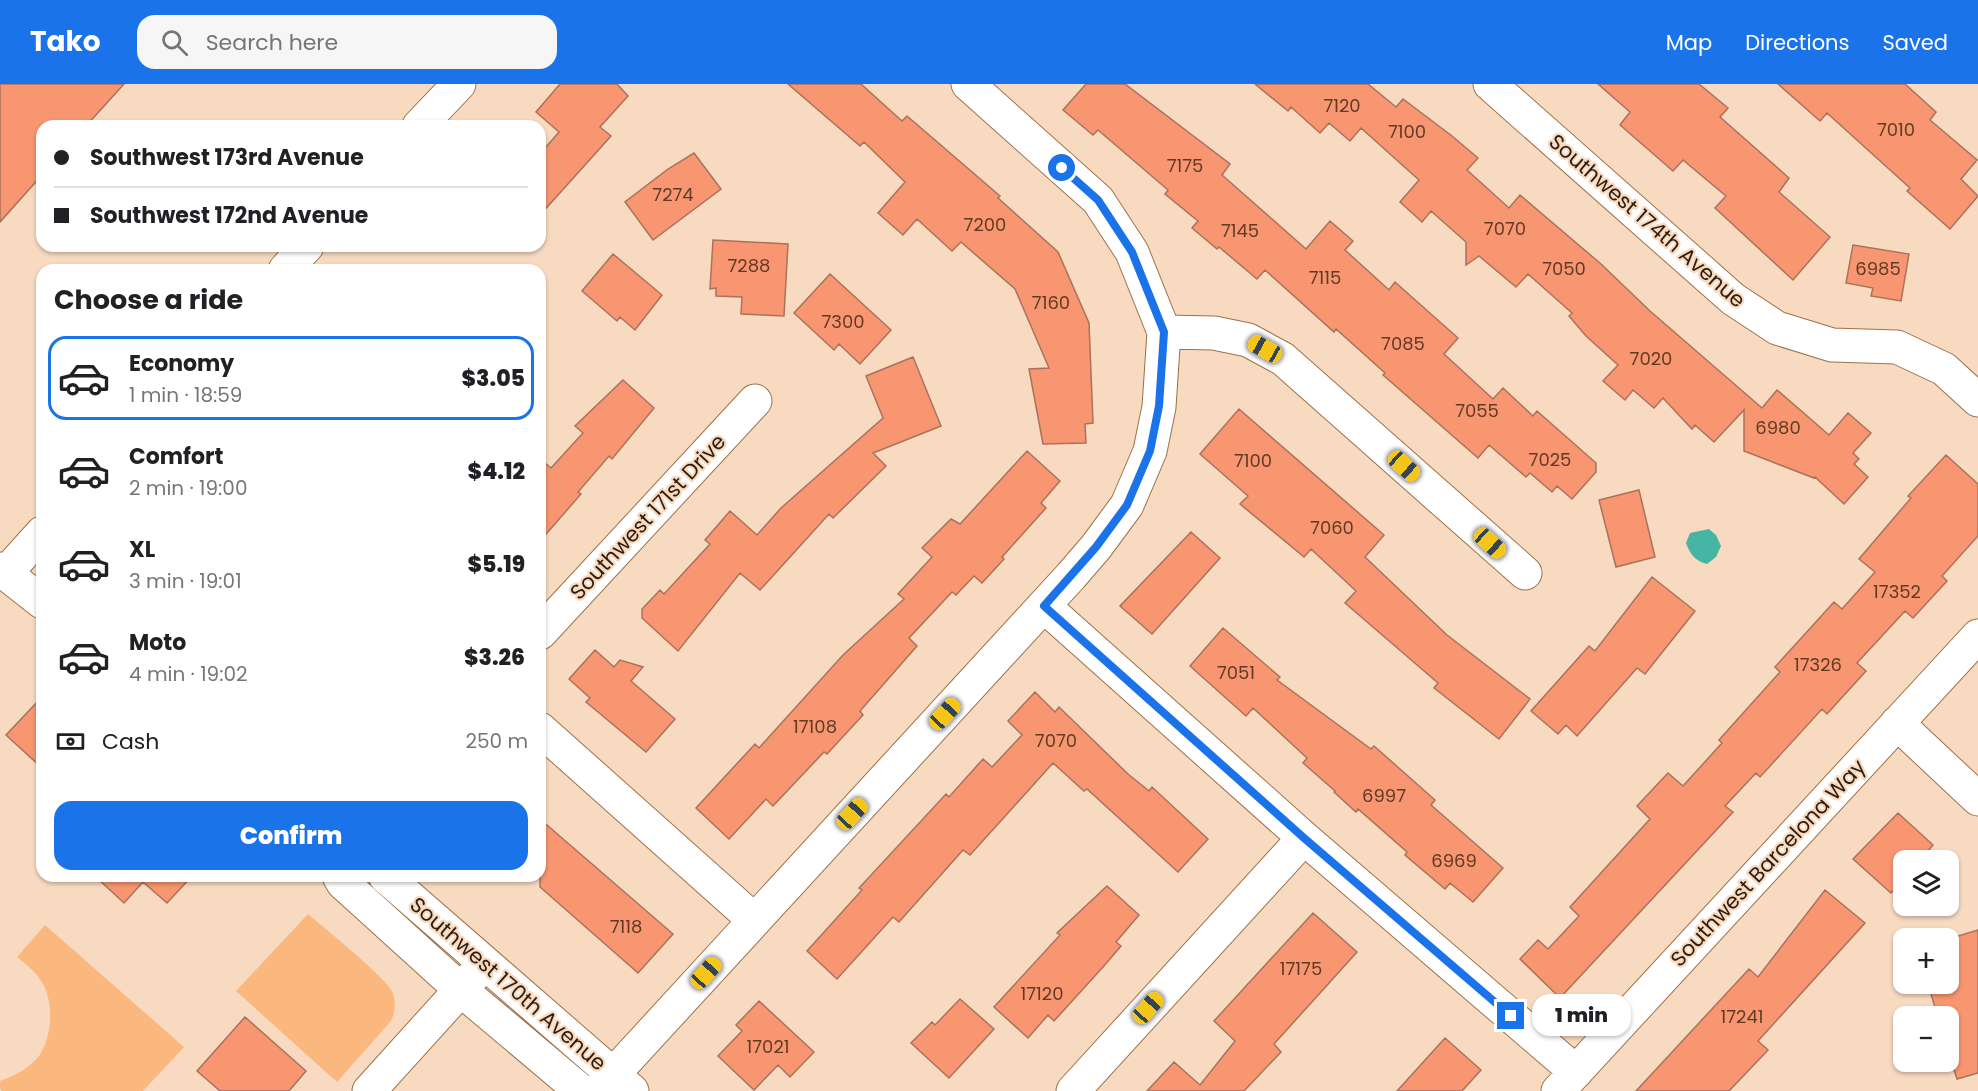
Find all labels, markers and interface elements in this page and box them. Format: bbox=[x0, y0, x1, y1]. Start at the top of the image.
search box bbox=[137, 15, 557, 69]
text: Tako bbox=[30, 22, 101, 61]
icon: search bbox=[158, 26, 191, 59]
text: Search here bbox=[206, 27, 338, 58]
text: Map bbox=[1666, 28, 1712, 57]
text: Directions bbox=[1745, 28, 1849, 57]
text: Saved bbox=[1882, 28, 1948, 57]
house number: 7120 bbox=[1323, 93, 1361, 118]
house number: 7010 bbox=[1877, 117, 1915, 142]
house number: 7100 bbox=[1388, 119, 1426, 144]
street label: Southwest 174th Avenue bbox=[1543, 127, 1752, 314]
text: Southwest 173rd Avenue bbox=[90, 142, 364, 173]
house number: 7175 bbox=[1167, 153, 1203, 178]
route start bbox=[1048, 154, 1075, 181]
house number: 7274 bbox=[652, 182, 694, 207]
text: Southwest 172nd Avenue bbox=[90, 200, 368, 231]
house number: 7200 bbox=[964, 212, 1006, 237]
house number: 7070 bbox=[1484, 216, 1526, 241]
house number: 7145 bbox=[1221, 218, 1259, 243]
house number: 7288 bbox=[728, 253, 770, 278]
house number: 7050 bbox=[1542, 256, 1586, 281]
house number: 6985 bbox=[1855, 256, 1901, 281]
house number: 7115 bbox=[1309, 265, 1341, 290]
text: Choose a ride bbox=[54, 281, 243, 318]
house number: 7160 bbox=[1032, 290, 1070, 315]
house number: 7300 bbox=[821, 309, 865, 334]
house number: 7085 bbox=[1381, 331, 1425, 356]
car bbox=[1245, 332, 1285, 366]
house number: 7020 bbox=[1630, 346, 1672, 371]
text: Economy bbox=[129, 348, 234, 379]
icon: car bbox=[57, 351, 111, 405]
text: $3.05 bbox=[462, 363, 525, 394]
text: 1 min · 18:59 bbox=[129, 381, 242, 409]
house number: 7055 bbox=[1455, 398, 1499, 423]
house number: 6980 bbox=[1755, 415, 1801, 440]
street label: Southwest 171st Drive bbox=[563, 428, 732, 606]
text: Comfort bbox=[129, 441, 223, 472]
icon: car bbox=[57, 444, 111, 498]
car bbox=[1385, 447, 1423, 485]
house number: 7025 bbox=[1529, 447, 1571, 472]
house number: 7100 bbox=[1234, 448, 1272, 473]
text: $4.12 bbox=[468, 456, 525, 487]
text: 2 min · 19:00 bbox=[129, 474, 247, 502]
house number: 7060 bbox=[1310, 515, 1354, 540]
car bbox=[1471, 524, 1509, 562]
text: XL bbox=[129, 534, 155, 565]
icon: car bbox=[57, 537, 111, 591]
text: $5.19 bbox=[468, 549, 525, 580]
text: 3 min · 19:01 bbox=[129, 567, 242, 595]
house number: 17352 bbox=[1873, 579, 1921, 604]
text: Moto bbox=[129, 627, 186, 658]
icon: car bbox=[57, 630, 111, 684]
text: $3.26 bbox=[464, 642, 525, 673]
house number: 17326 bbox=[1794, 652, 1842, 677]
text: 4 min · 19:02 bbox=[129, 660, 247, 688]
house number: 7051 bbox=[1217, 660, 1255, 685]
car bbox=[926, 695, 964, 733]
house number: 17108 bbox=[793, 714, 837, 739]
icon: cash bbox=[54, 725, 87, 758]
text: Cash bbox=[102, 726, 159, 757]
text: 250 m bbox=[465, 727, 528, 755]
house number: 7070 bbox=[1035, 728, 1077, 753]
street label: Southwest Barcelona Way bbox=[1664, 753, 1872, 973]
house number: 6997 bbox=[1362, 783, 1406, 808]
car bbox=[833, 795, 871, 833]
button: Confirm bbox=[54, 801, 528, 870]
house number: 6969 bbox=[1431, 848, 1477, 873]
map controls bbox=[1893, 850, 1959, 1072]
button: layers bbox=[1893, 850, 1959, 916]
street label: Southwest 170th Avenue bbox=[404, 890, 613, 1077]
house number: 7118 bbox=[610, 914, 642, 939]
button: + bbox=[1893, 928, 1959, 994]
car bbox=[687, 954, 725, 992]
house number: 17175 bbox=[1280, 956, 1322, 981]
house number: 17120 bbox=[1020, 981, 1064, 1006]
car bbox=[1129, 989, 1167, 1027]
callout: 1 min bbox=[1532, 995, 1631, 1037]
text: 1 min bbox=[1555, 1001, 1608, 1029]
route end bbox=[1497, 1002, 1524, 1029]
house number: 17241 bbox=[1720, 1004, 1764, 1029]
button: − bbox=[1893, 1006, 1959, 1072]
house number: 17021 bbox=[746, 1034, 790, 1059]

